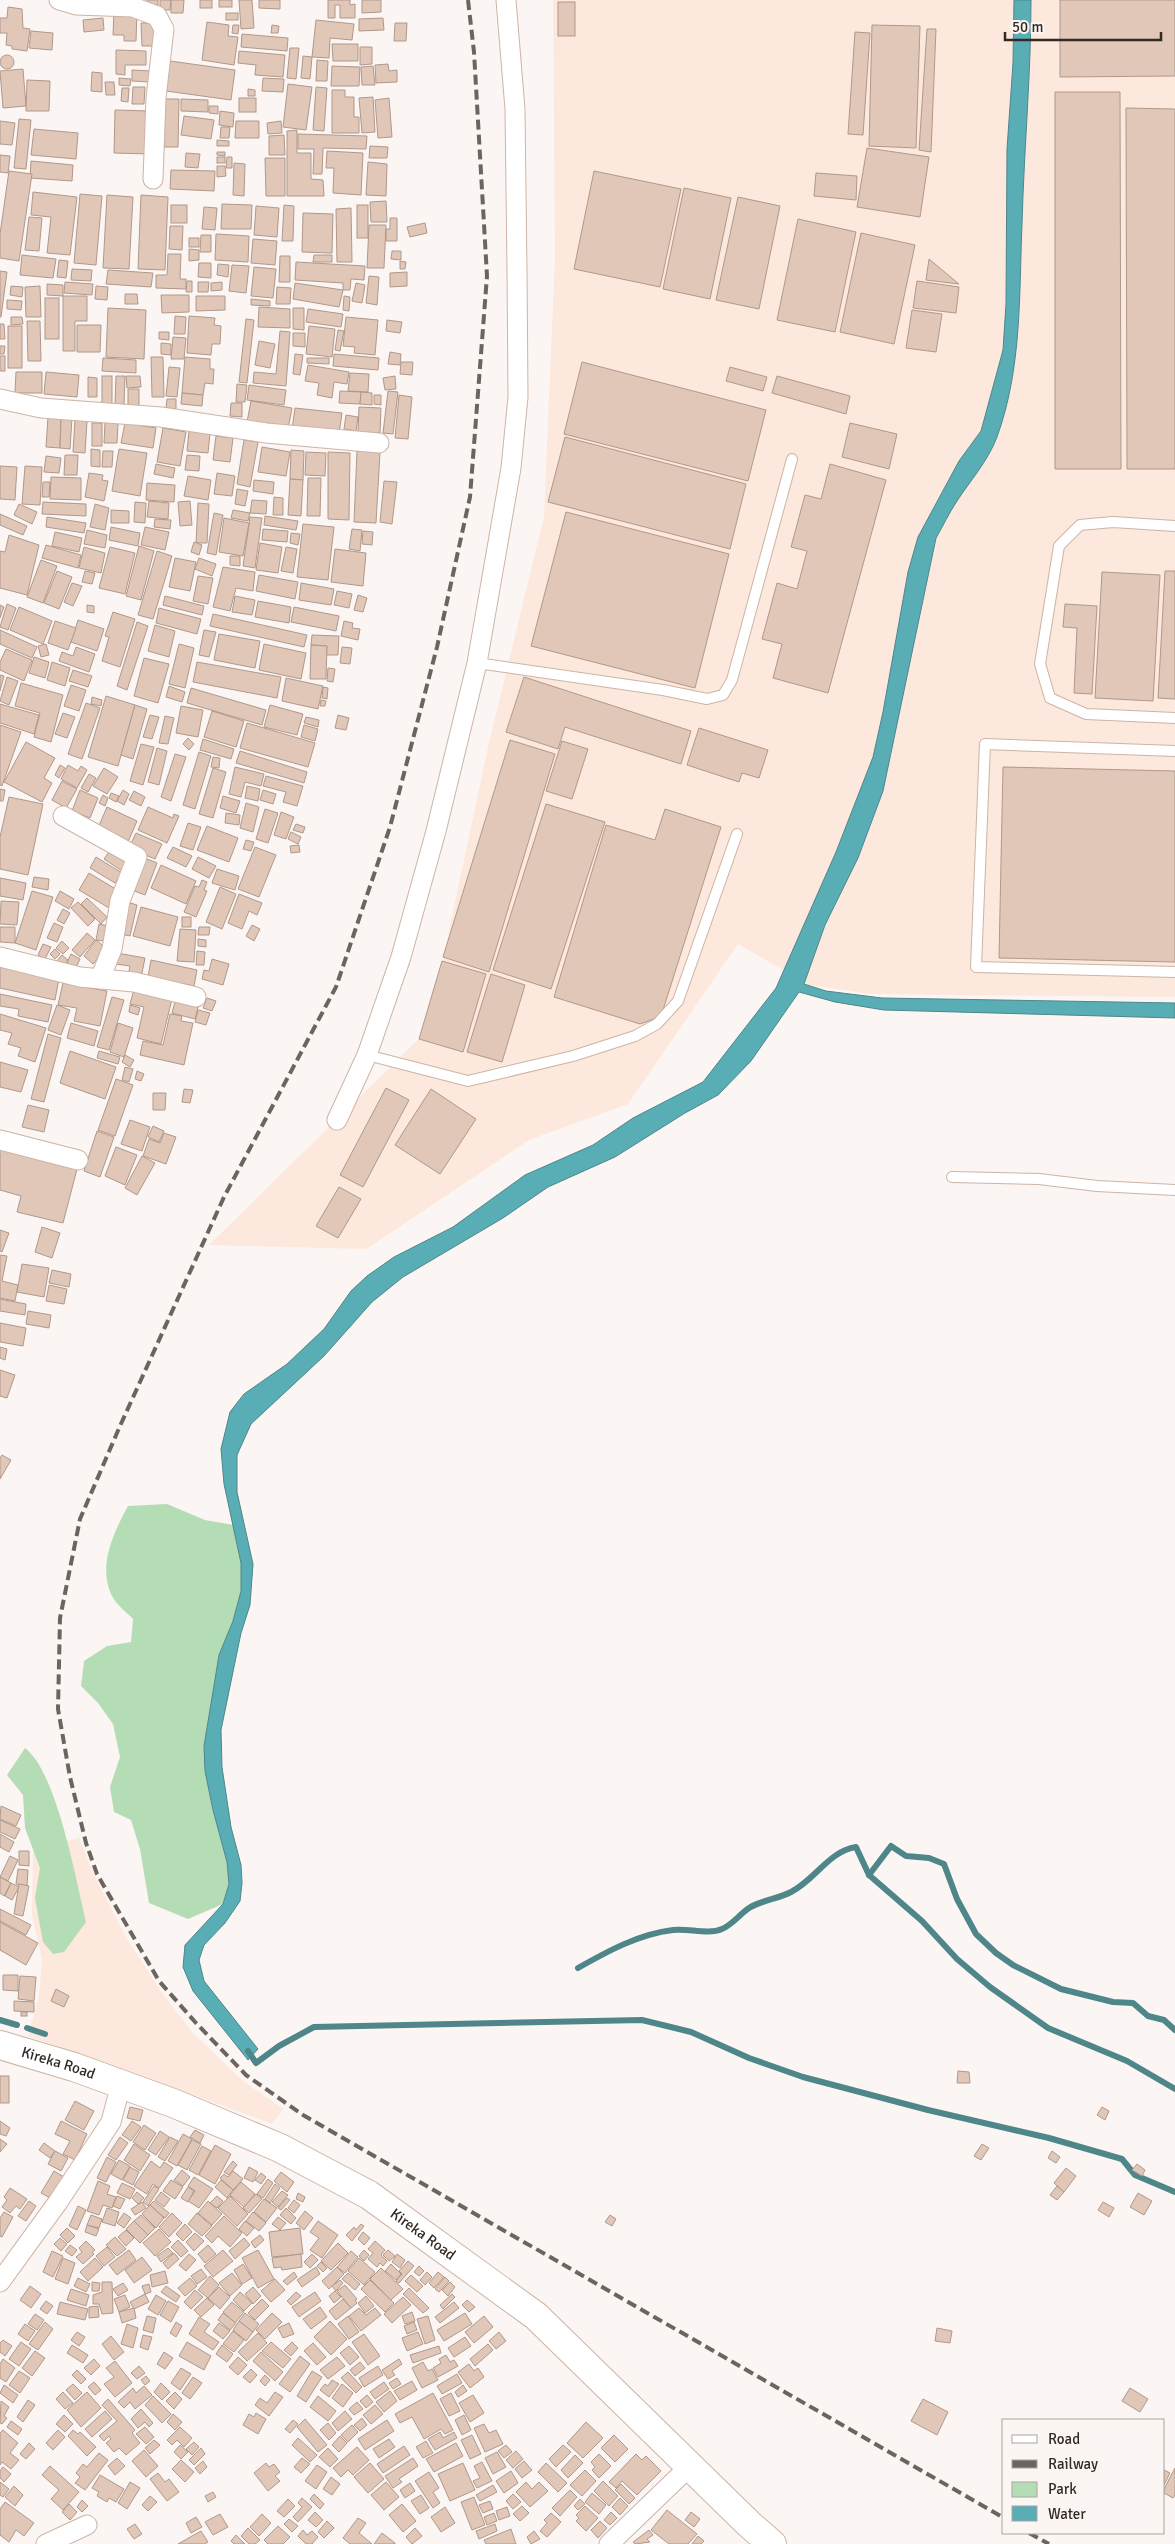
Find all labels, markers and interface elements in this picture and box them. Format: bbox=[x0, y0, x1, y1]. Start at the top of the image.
scale bar bbox=[1005, 10, 1161, 42]
text: 50 m bbox=[1012, 18, 1043, 36]
street label: Kireka Road bbox=[19, 2043, 98, 2083]
street label: Kireka Road bbox=[387, 2204, 459, 2264]
legend bbox=[1002, 2419, 1165, 2534]
text: Road bbox=[1048, 2430, 1080, 2448]
text: Railway bbox=[1048, 2455, 1098, 2473]
text: Park bbox=[1048, 2480, 1077, 2498]
text: Water bbox=[1048, 2505, 1086, 2523]

